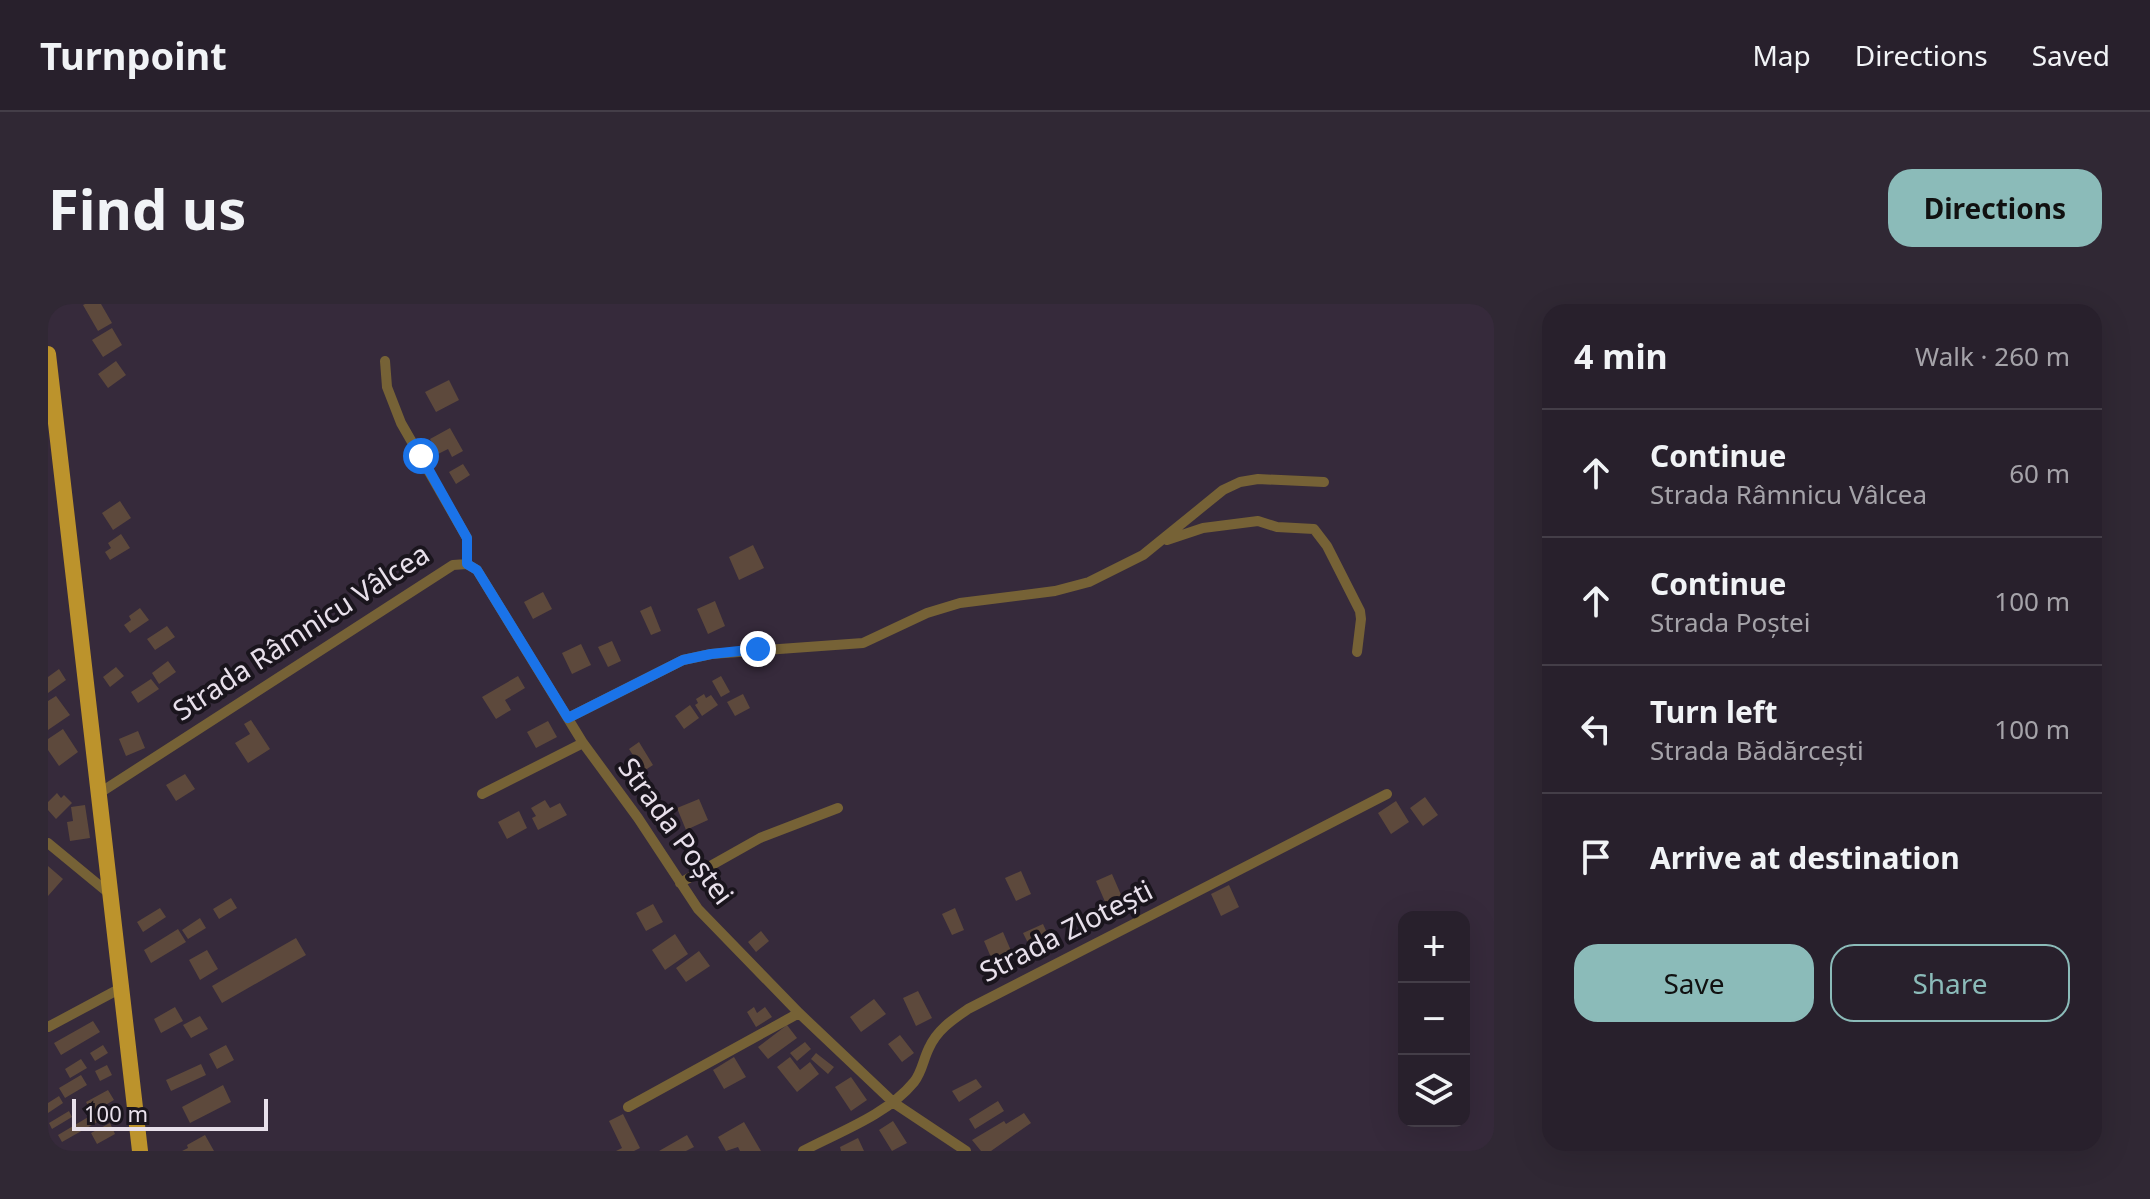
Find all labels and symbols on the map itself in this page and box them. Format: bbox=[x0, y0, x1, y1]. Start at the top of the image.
route start bbox=[403, 438, 439, 474]
street label: Strada Râmnicu Vâlcea bbox=[165, 534, 436, 728]
route end bbox=[740, 631, 776, 667]
street label: Strada Poștei bbox=[611, 749, 743, 911]
street label: Strada Zlotești bbox=[973, 870, 1158, 990]
scale bar bbox=[72, 1095, 268, 1131]

